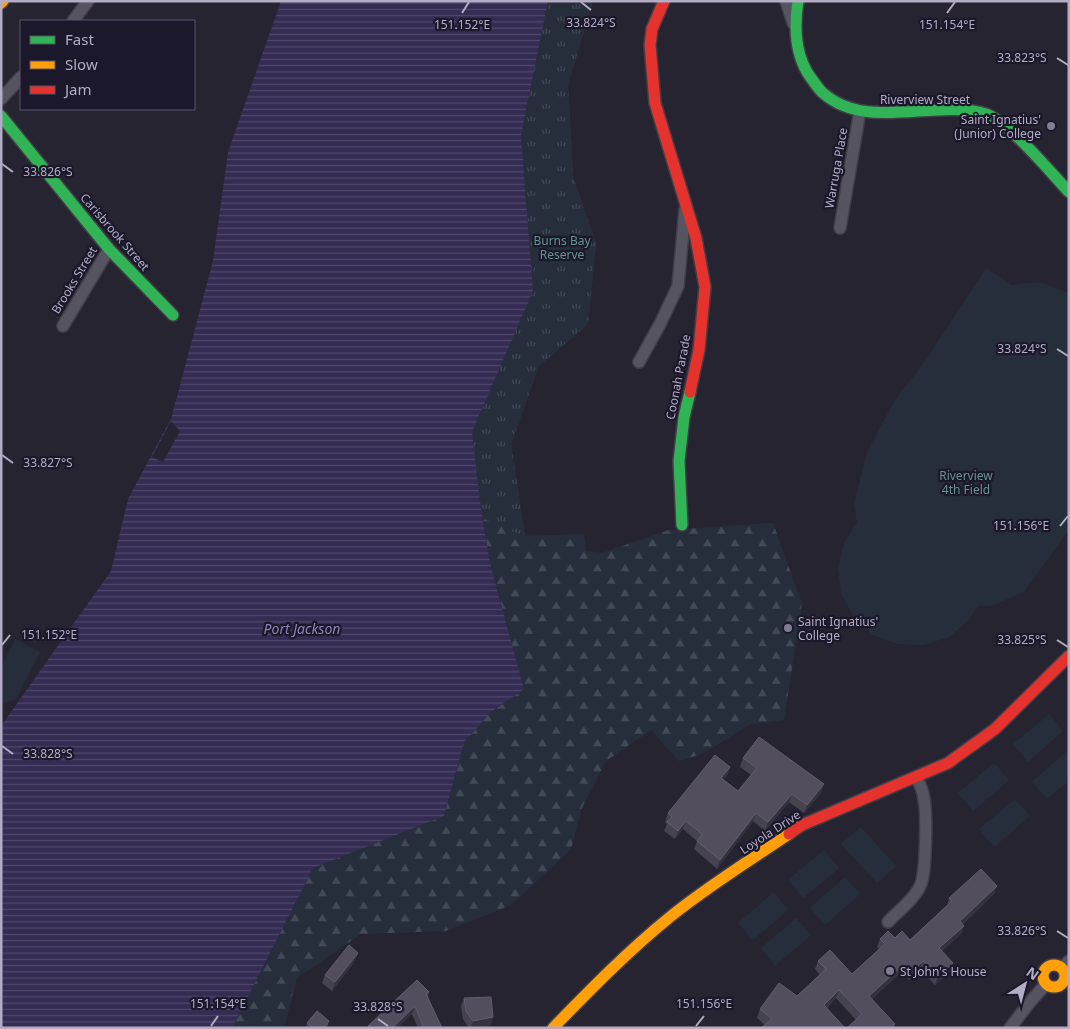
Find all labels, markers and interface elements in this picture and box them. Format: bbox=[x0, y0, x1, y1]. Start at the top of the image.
text: 33.824°S bbox=[566, 14, 616, 31]
text: 151.152°E bbox=[434, 16, 490, 33]
text: 151.154°E bbox=[919, 16, 975, 33]
legend bbox=[20, 20, 195, 110]
text: Fast bbox=[65, 29, 94, 49]
text: 33.823°S bbox=[997, 49, 1047, 66]
text: Slow bbox=[65, 54, 98, 74]
text: Jam bbox=[63, 79, 92, 99]
street label: Riverview Street bbox=[880, 91, 971, 108]
place label: Saint Ignatius' (Junior) College bbox=[954, 111, 1041, 142]
marker: Saint Ignatius' (Junior) College bbox=[1045, 120, 1057, 132]
street label: Warruga Place bbox=[821, 126, 852, 210]
text: 33.826°S bbox=[23, 163, 73, 180]
street label: Carisbrook Street bbox=[77, 190, 154, 275]
park label: Burns Bay Reserve bbox=[533, 232, 591, 263]
street label: Brooks Street bbox=[47, 243, 101, 317]
street label: Coonah Parade bbox=[661, 333, 695, 421]
text: 33.824°S bbox=[997, 340, 1047, 357]
text: 33.827°S bbox=[23, 454, 73, 471]
park label: Riverview 4th Field bbox=[939, 467, 993, 498]
text: 151.156°E bbox=[993, 517, 1049, 534]
place label: Saint Ignatius' College bbox=[798, 613, 878, 644]
water label: Port Jackson bbox=[264, 619, 340, 638]
marker: Saint Ignatius' College bbox=[782, 622, 794, 634]
text: 151.152°E bbox=[21, 626, 77, 643]
text: 33.825°S bbox=[997, 631, 1047, 648]
text: 33.828°S bbox=[23, 745, 73, 762]
street label: Loyola Drive bbox=[736, 806, 804, 858]
text: 33.826°S bbox=[997, 922, 1047, 939]
north arrow bbox=[1000, 959, 1050, 1009]
text: N bbox=[1023, 962, 1043, 984]
place label: St John's House bbox=[900, 963, 987, 980]
marker: St John's House bbox=[884, 965, 896, 977]
text: 151.154°E bbox=[190, 995, 246, 1012]
text: 151.156°E bbox=[676, 995, 732, 1012]
text: 33.828°S bbox=[353, 998, 403, 1015]

